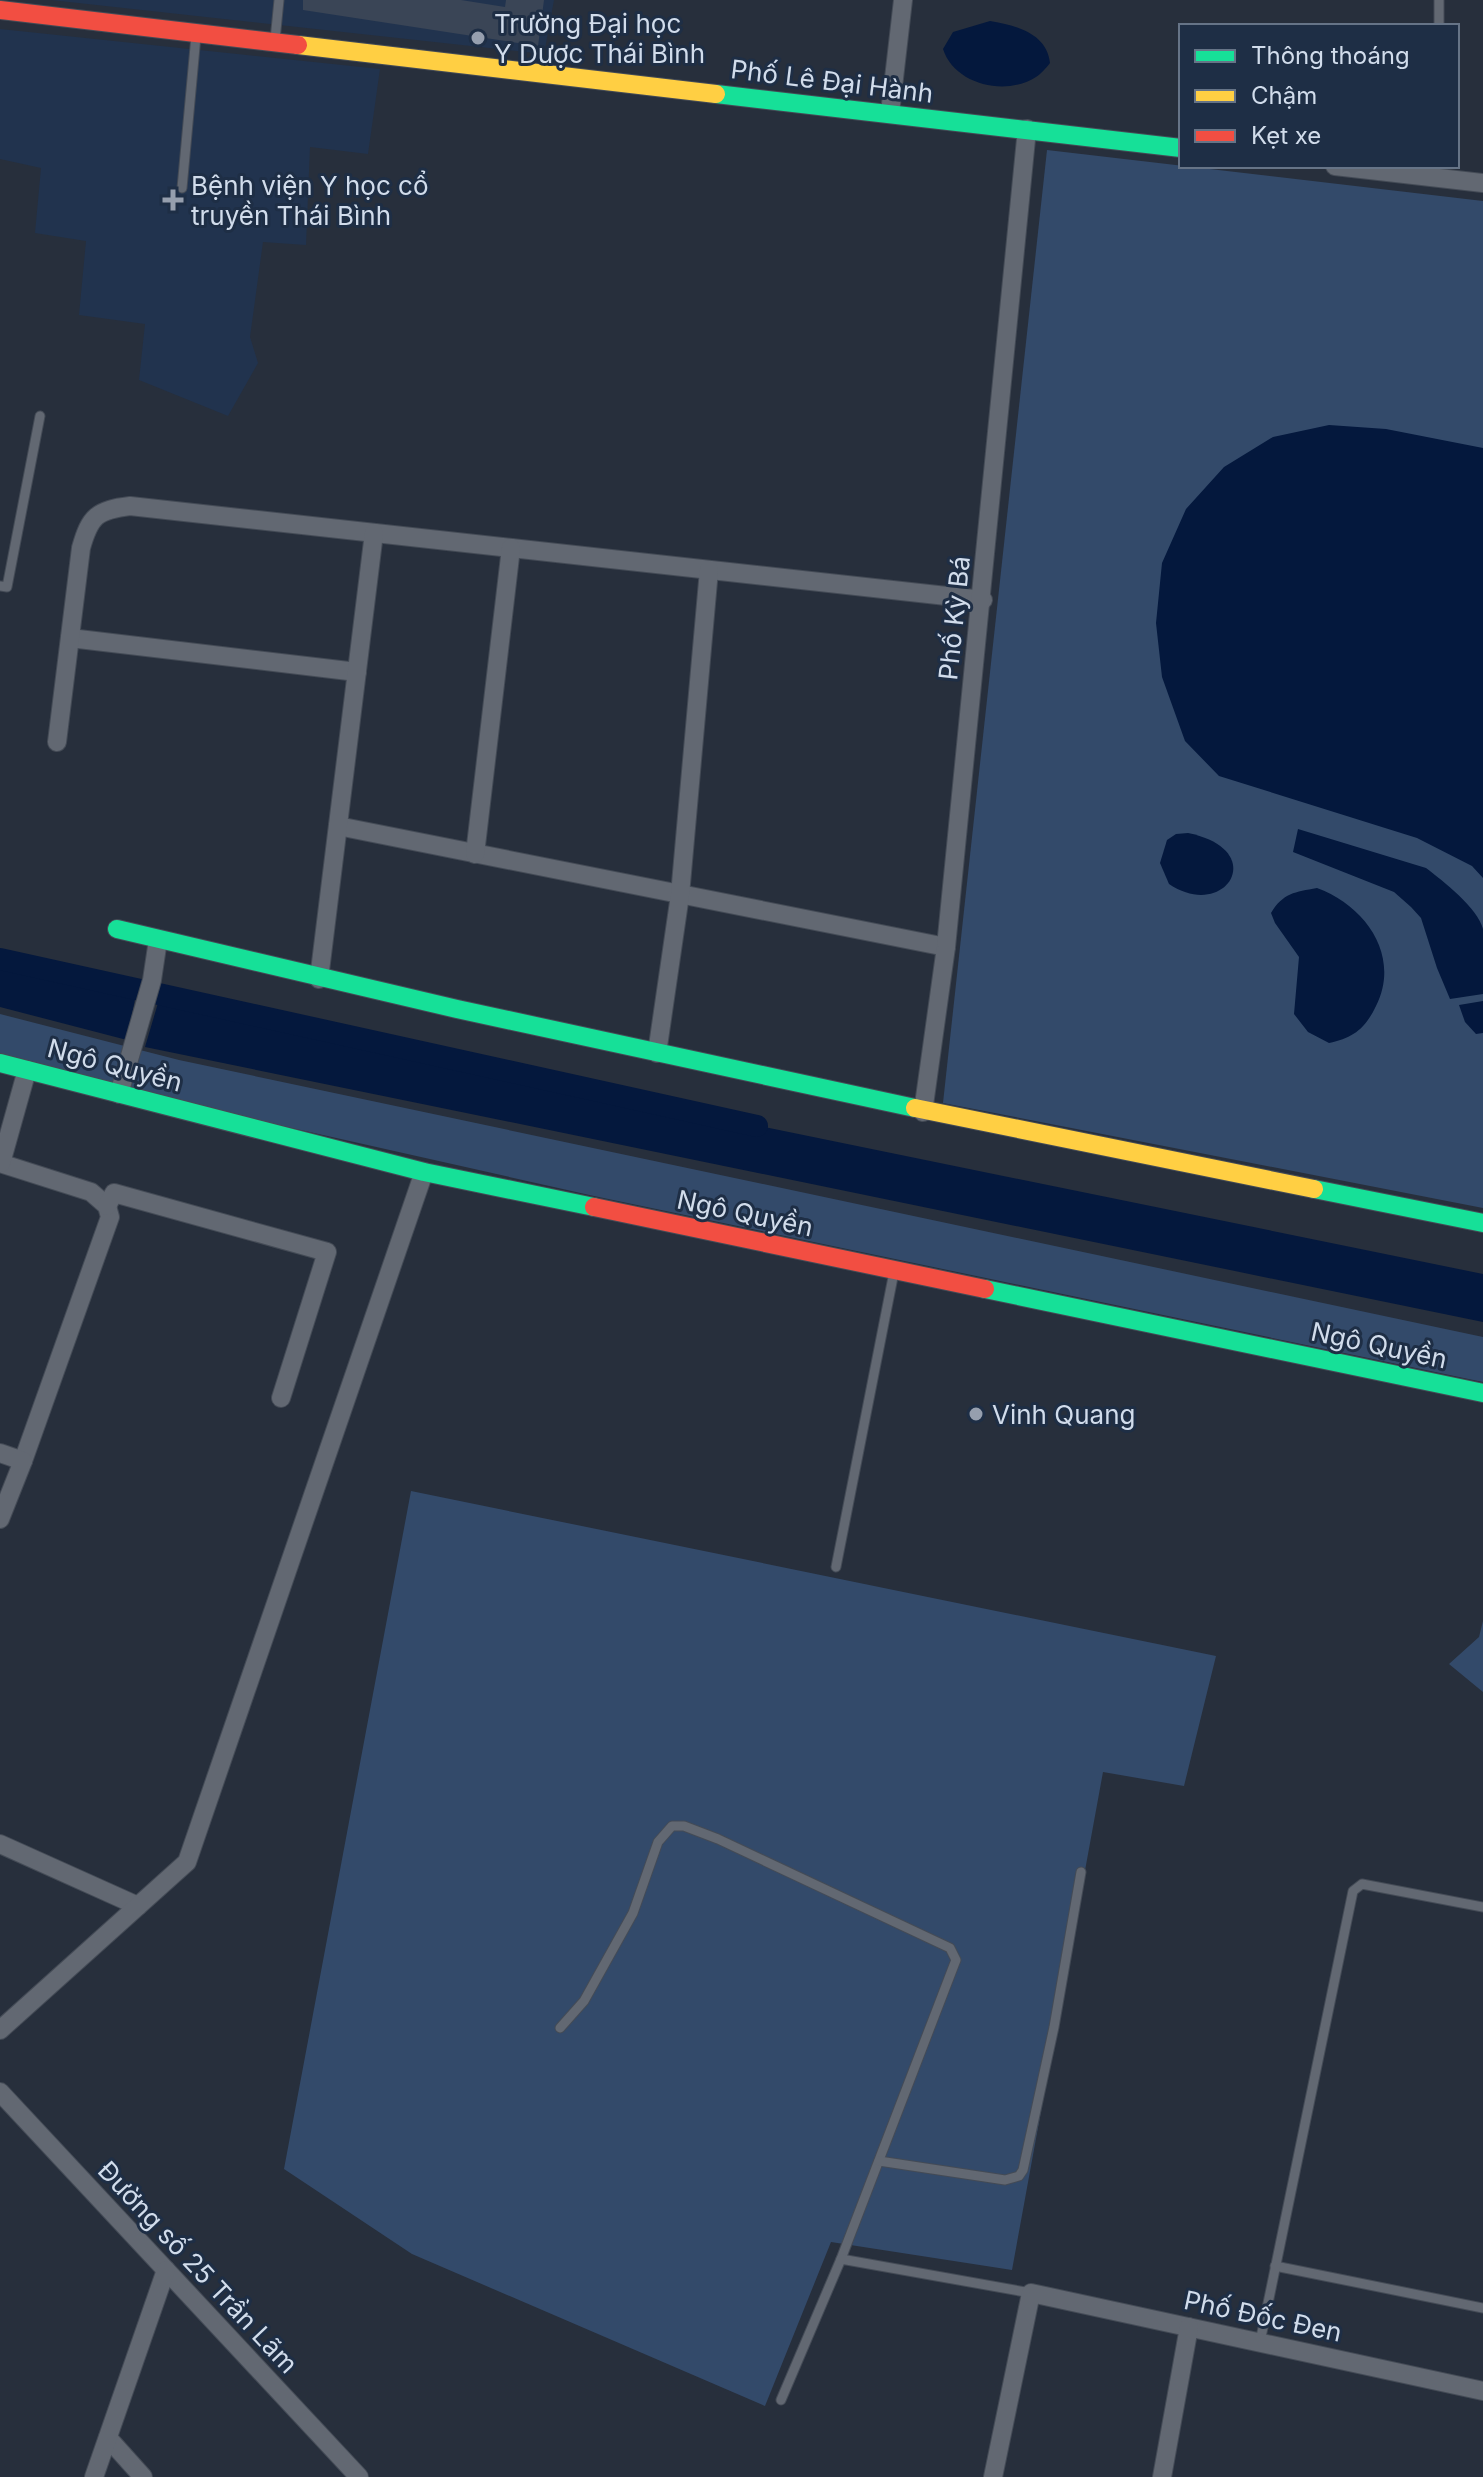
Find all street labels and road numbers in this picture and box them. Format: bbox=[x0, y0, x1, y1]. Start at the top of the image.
street label: Phố Lê Đại Hành bbox=[729, 53, 935, 109]
street label: Phố Kỳ Bá bbox=[932, 554, 976, 682]
street label: Ngô Quyền bbox=[44, 1032, 186, 1098]
street label: Ngô Quyền bbox=[674, 1183, 816, 1243]
street label: Ngô Quyền bbox=[1308, 1315, 1450, 1375]
street label: Đường số 25 Trần Lãm bbox=[92, 2155, 304, 2379]
street label: Phố Đốc Đen bbox=[1181, 2284, 1345, 2348]

